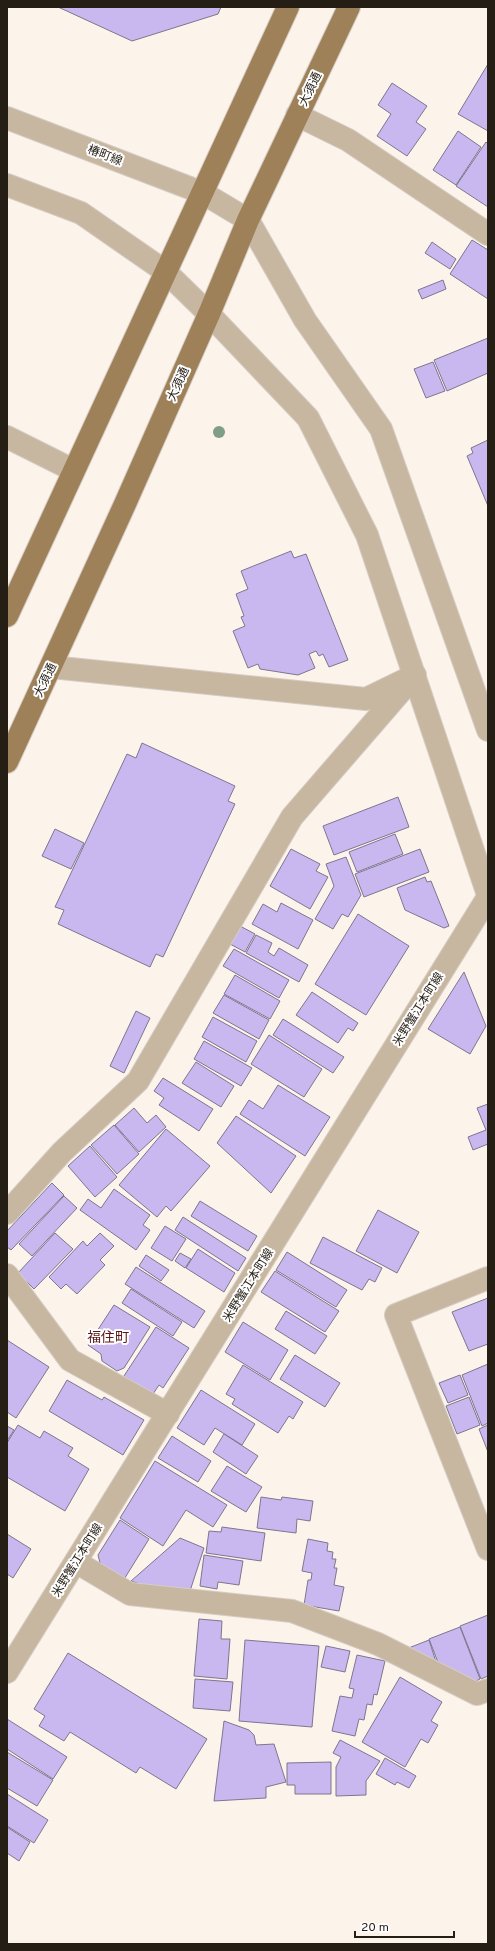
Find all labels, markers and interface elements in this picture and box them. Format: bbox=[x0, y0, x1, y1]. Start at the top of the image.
street label: 大須通 bbox=[296, 70, 326, 109]
street label: 椿町線 bbox=[85, 142, 124, 170]
street label: 大須通 bbox=[164, 365, 194, 404]
street label: 大須通 bbox=[31, 661, 61, 700]
street label: 米野蟹江本町線 bbox=[390, 970, 448, 1049]
street label: 米野蟹江本町線 bbox=[220, 1246, 278, 1325]
district label: 福住町 bbox=[87, 1330, 129, 1347]
street label: 米野蟹江本町線 bbox=[49, 1521, 107, 1600]
scale bar bbox=[355, 1913, 454, 1939]
text: 20 m bbox=[361, 1920, 389, 1936]

